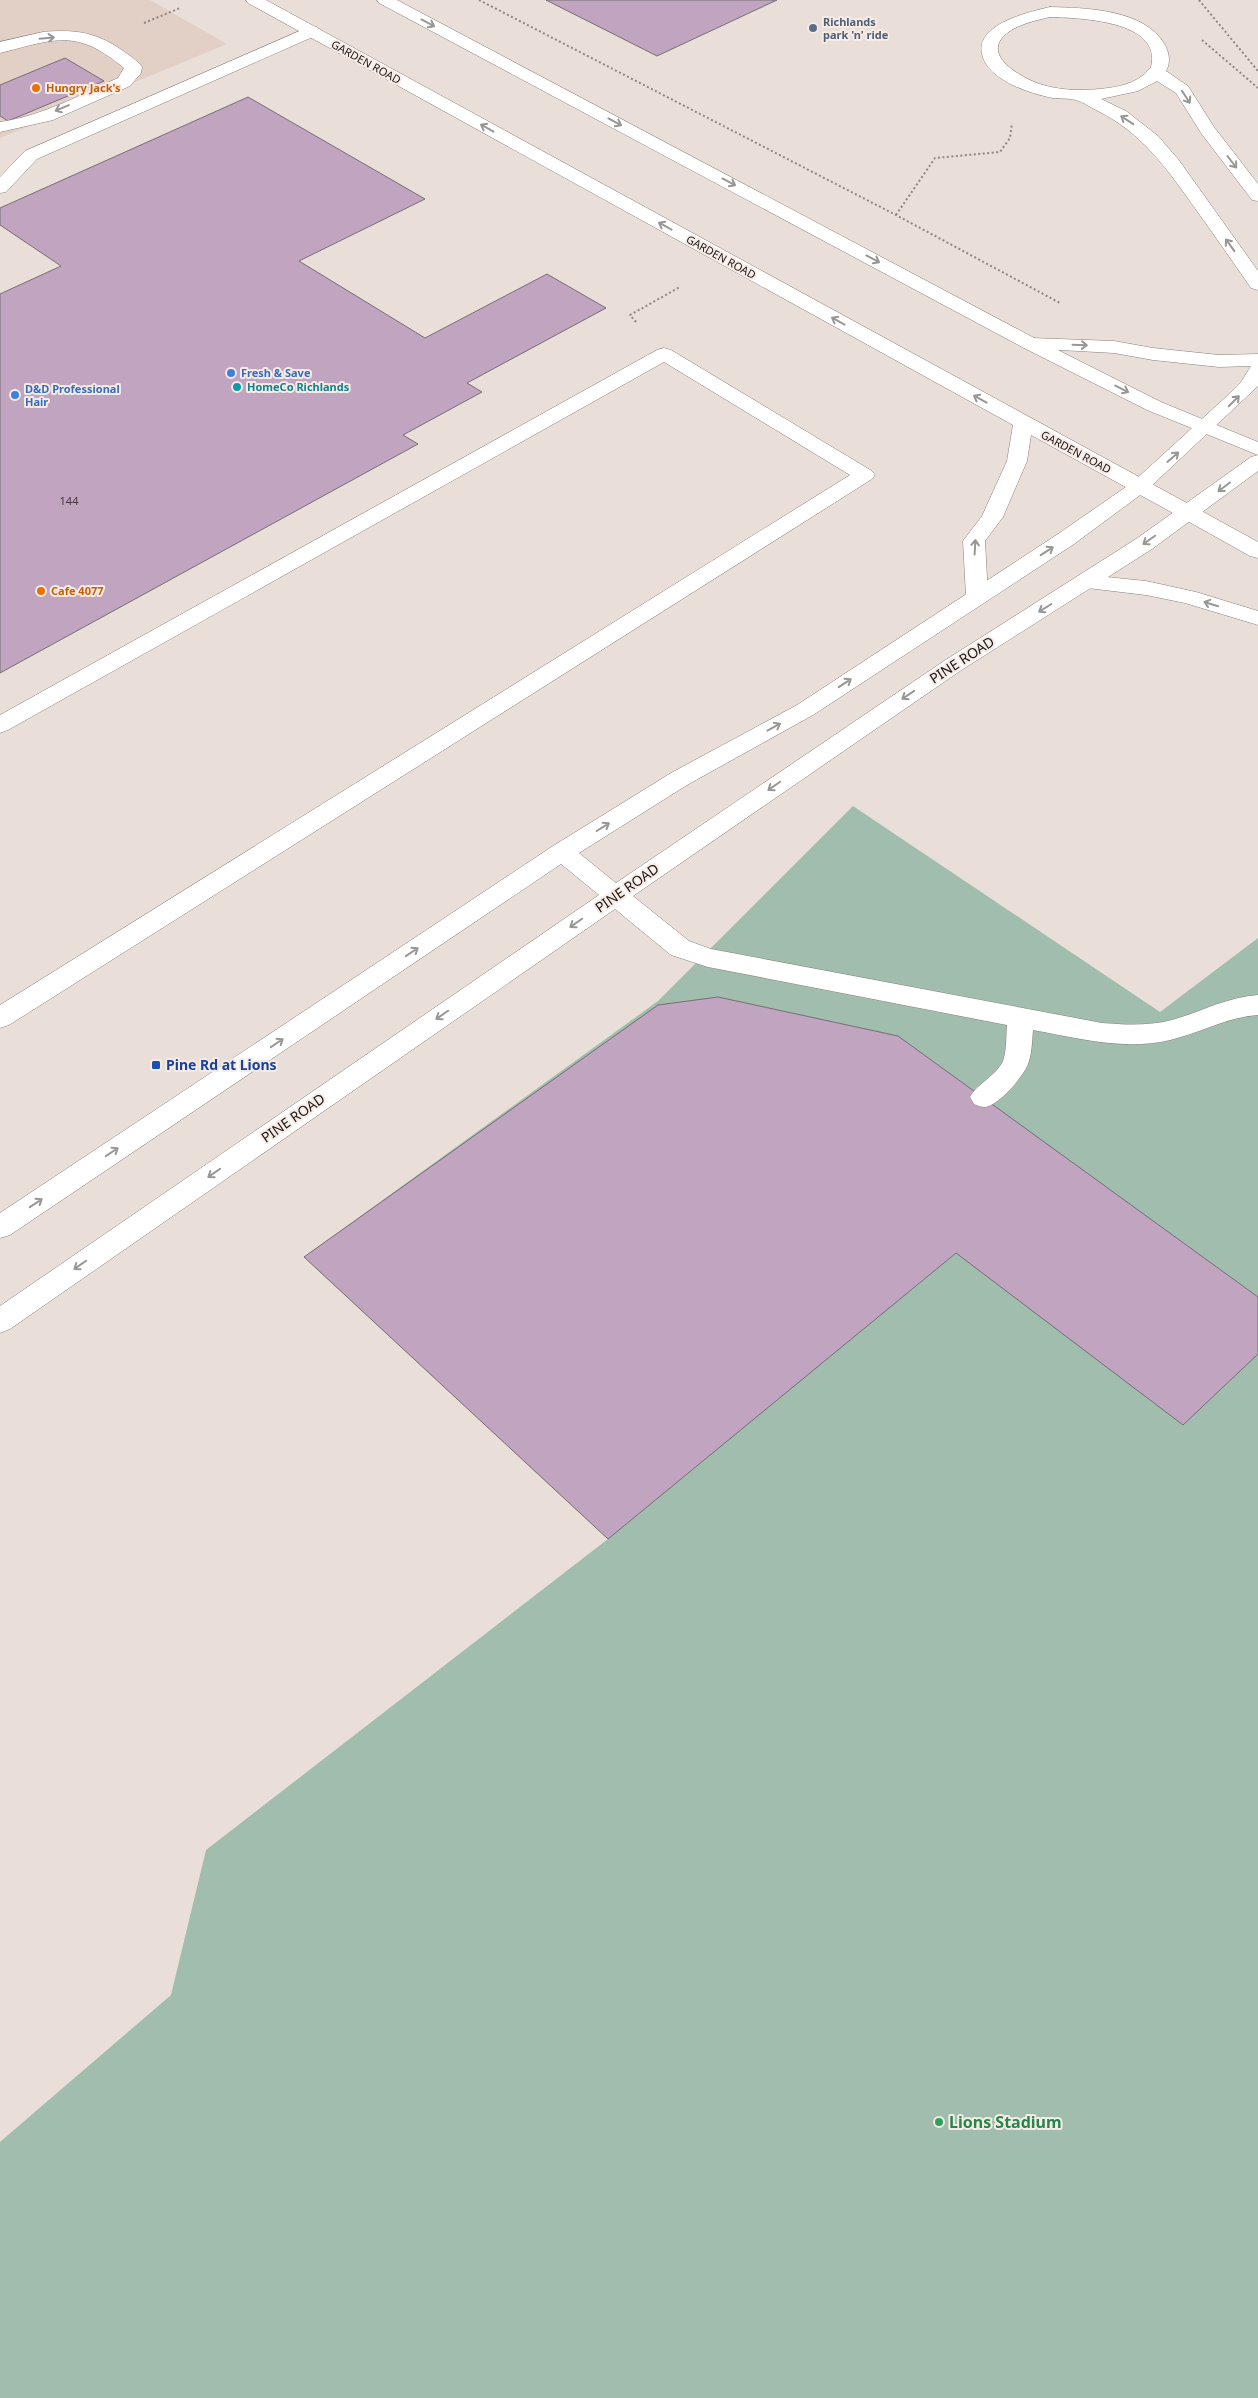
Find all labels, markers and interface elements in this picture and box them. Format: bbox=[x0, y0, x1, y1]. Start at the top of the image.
place label: Richlands park 'n' ride bbox=[823, 14, 889, 42]
one-way arrow bbox=[421, 18, 436, 28]
marker: Richlands park 'n' ride bbox=[807, 22, 819, 34]
one-way arrow bbox=[39, 33, 55, 42]
street label: GARDEN ROAD bbox=[329, 36, 404, 87]
place label: Hungry Jack's bbox=[46, 80, 121, 95]
marker: Hungry Jack's bbox=[30, 82, 42, 94]
one-way arrow bbox=[1181, 89, 1191, 103]
one-way arrow bbox=[55, 104, 70, 114]
one-way arrow bbox=[1121, 115, 1135, 125]
one-way arrow bbox=[608, 117, 623, 127]
one-way arrow bbox=[480, 123, 494, 133]
one-way arrow bbox=[1227, 155, 1238, 168]
one-way arrow bbox=[722, 177, 737, 187]
one-way arrow bbox=[658, 221, 672, 231]
street label: GARDEN ROAD bbox=[684, 231, 759, 282]
one-way arrow bbox=[1225, 238, 1235, 252]
one-way arrow bbox=[865, 254, 879, 264]
one-way arrow bbox=[830, 316, 845, 326]
one-way arrow bbox=[1072, 341, 1088, 350]
place label: Fresh & Save bbox=[241, 365, 311, 380]
marker: Fresh & Save bbox=[225, 367, 237, 379]
place label: HomeCo Richlands bbox=[247, 379, 350, 394]
place label: D&D Professional Hair bbox=[25, 381, 120, 409]
marker: HomeCo Richlands bbox=[231, 381, 243, 393]
one-way arrow bbox=[1114, 385, 1129, 395]
marker: D&D Professional Hair bbox=[9, 389, 21, 401]
one-way arrow bbox=[974, 394, 988, 404]
one-way arrow bbox=[1227, 395, 1240, 407]
street label: GARDEN ROAD bbox=[1038, 427, 1114, 476]
one-way arrow bbox=[1166, 451, 1179, 463]
one-way arrow bbox=[1217, 482, 1231, 492]
house number: 144 bbox=[60, 493, 79, 508]
one-way arrow bbox=[1142, 535, 1156, 545]
one-way arrow bbox=[971, 540, 980, 556]
one-way arrow bbox=[1040, 545, 1054, 555]
place label: Cafe 4077 bbox=[51, 583, 104, 598]
marker: Cafe 4077 bbox=[35, 585, 47, 597]
one-way arrow bbox=[1204, 599, 1220, 609]
one-way arrow bbox=[1039, 603, 1053, 613]
street label: PINE ROAD bbox=[926, 632, 998, 688]
one-way arrow bbox=[838, 678, 852, 688]
one-way arrow bbox=[902, 690, 916, 700]
one-way arrow bbox=[766, 722, 781, 732]
one-way arrow bbox=[767, 781, 781, 791]
one-way arrow bbox=[596, 821, 610, 831]
street label: PINE ROAD bbox=[591, 859, 662, 917]
one-way arrow bbox=[569, 918, 583, 928]
one-way arrow bbox=[404, 947, 418, 957]
one-way arrow bbox=[436, 1010, 450, 1020]
one-way arrow bbox=[269, 1038, 283, 1048]
place label: Pine Rd at Lions bbox=[166, 1055, 277, 1074]
marker: Pine Rd at Lions bbox=[150, 1059, 162, 1071]
street label: PINE ROAD bbox=[257, 1089, 328, 1147]
one-way arrow bbox=[105, 1147, 119, 1157]
one-way arrow bbox=[207, 1168, 221, 1178]
one-way arrow bbox=[29, 1198, 43, 1208]
one-way arrow bbox=[74, 1260, 88, 1270]
place label: Lions Stadium bbox=[949, 2111, 1062, 2133]
marker: Lions Stadium bbox=[933, 2116, 945, 2128]

